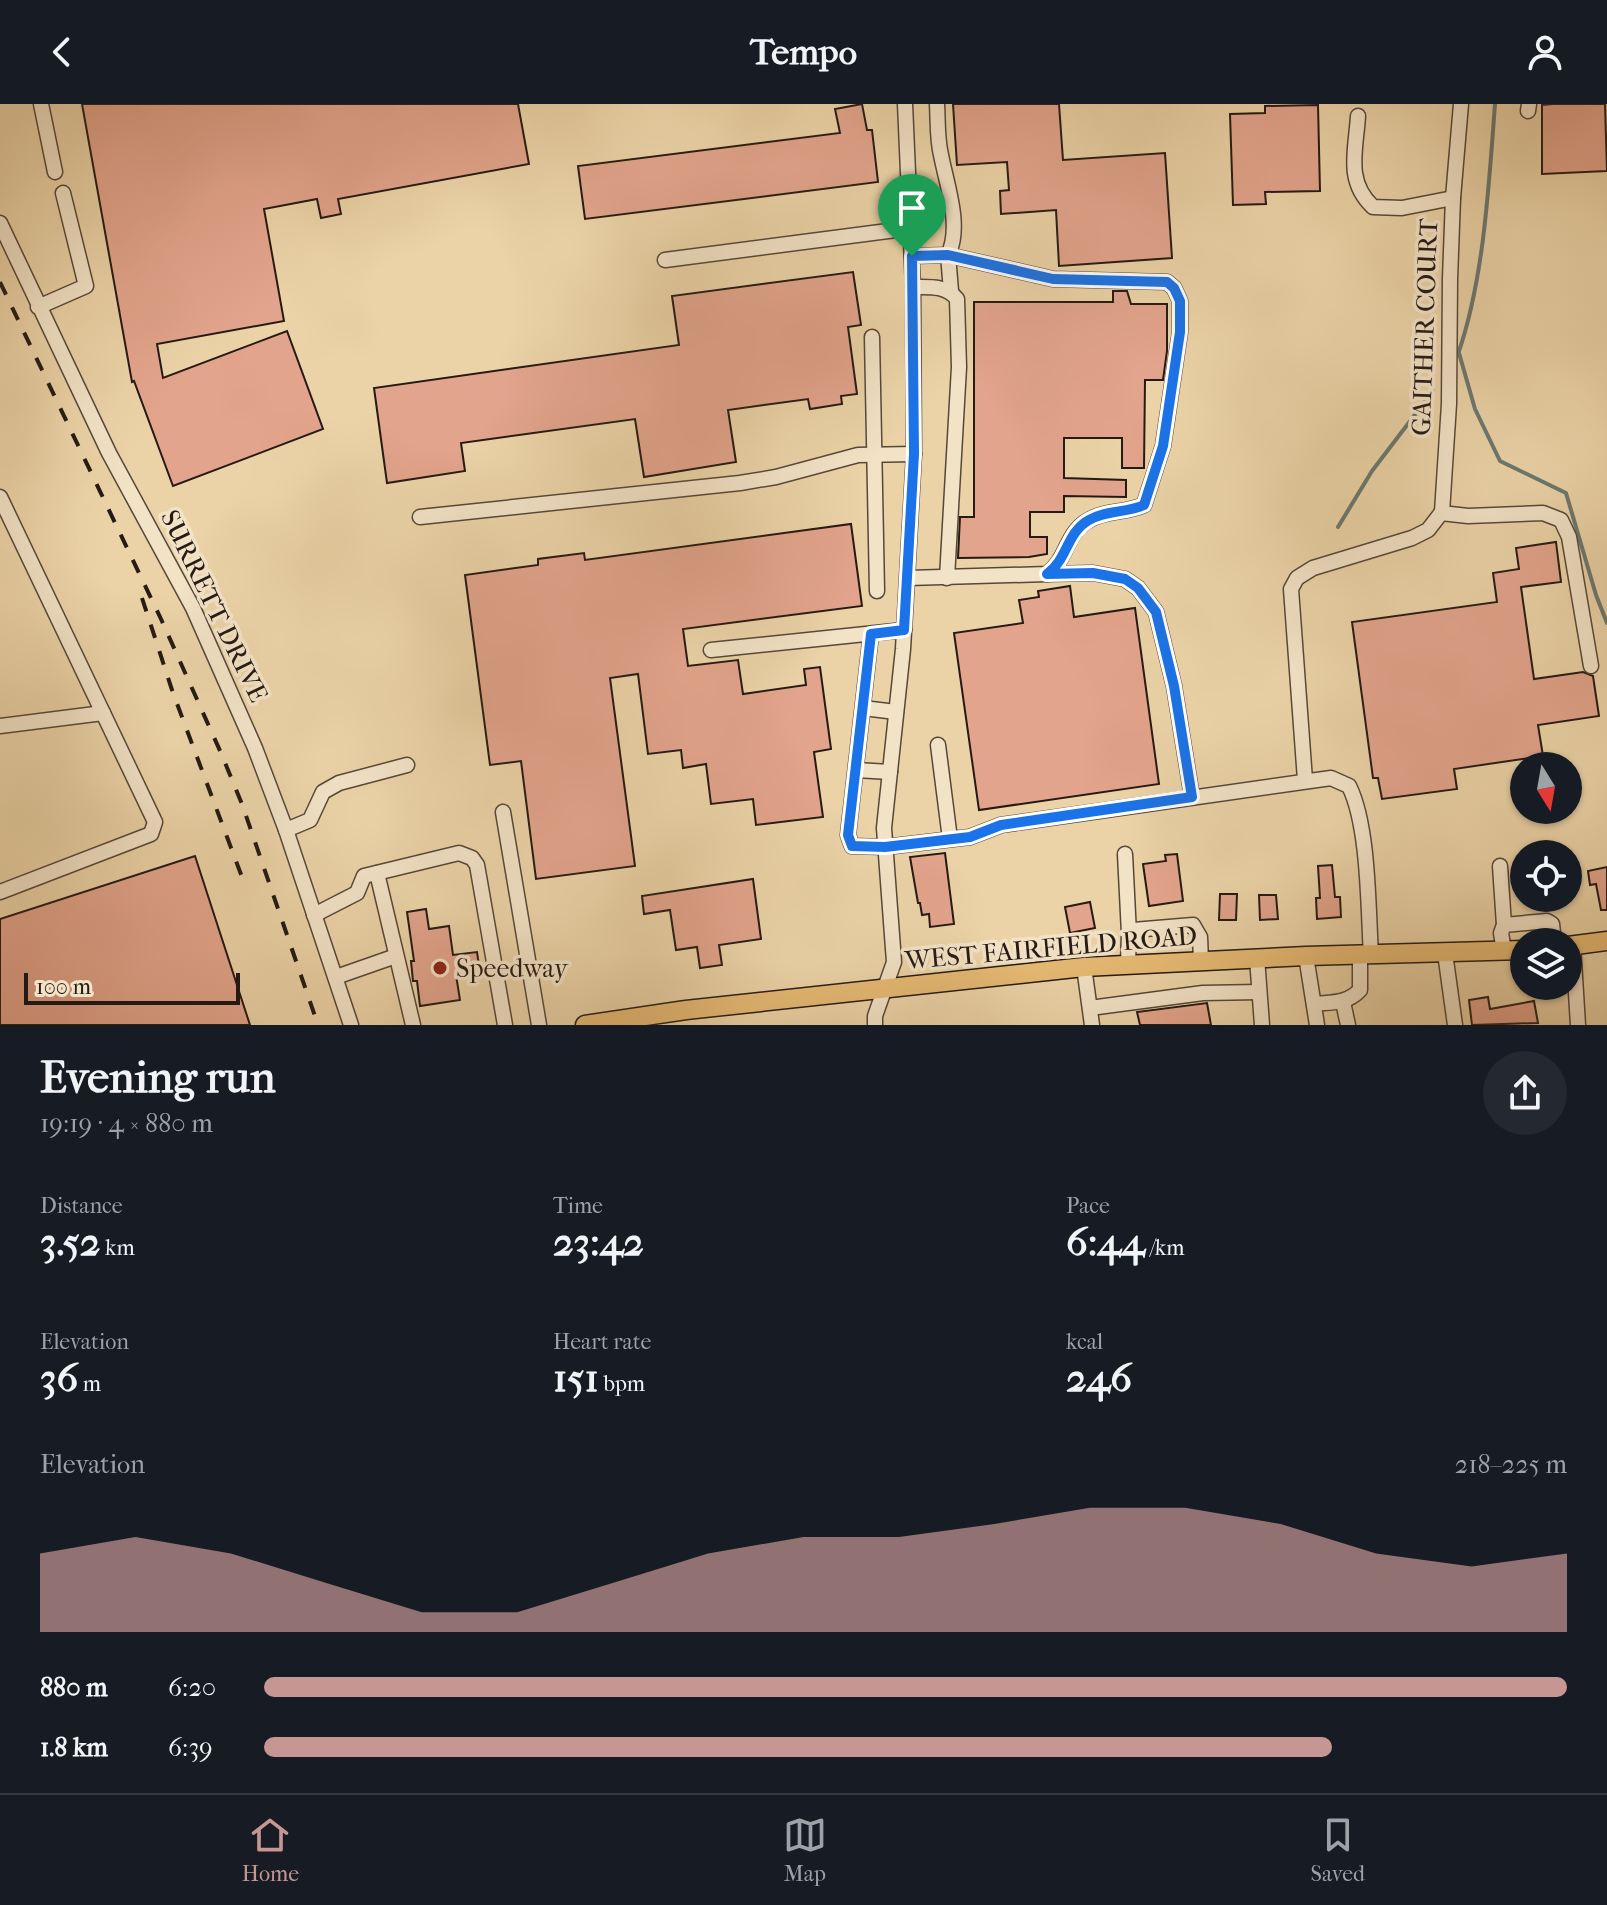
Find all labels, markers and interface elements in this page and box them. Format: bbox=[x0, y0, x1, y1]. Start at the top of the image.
icon: back bbox=[40, 30, 84, 74]
icon: person bbox=[1523, 30, 1567, 74]
text: Tempo bbox=[750, 31, 857, 73]
pin bbox=[878, 174, 946, 256]
icon: arrive bbox=[890, 186, 934, 230]
street label: GAITHER COURT bbox=[1406, 217, 1444, 436]
street label: SURRETT DRIVE bbox=[154, 505, 274, 707]
north arrow bbox=[1510, 752, 1582, 824]
map controls bbox=[1510, 752, 1582, 1000]
button: locate bbox=[1510, 840, 1582, 912]
street label: WEST FAIRFIELD ROAD bbox=[903, 920, 1198, 976]
button: layers bbox=[1510, 928, 1582, 1000]
place label: Speedway bbox=[456, 953, 569, 984]
marker: Speedway bbox=[431, 959, 449, 977]
scale bar bbox=[24, 969, 240, 1005]
text: 100 m bbox=[36, 974, 91, 1000]
button: share bbox=[1483, 1051, 1567, 1135]
text: Evening run bbox=[40, 1052, 275, 1103]
text: 19:19 · 4 × 880 m bbox=[40, 1108, 213, 1139]
text: Distance bbox=[40, 1193, 123, 1219]
text: Time bbox=[553, 1193, 603, 1219]
text: Pace bbox=[1066, 1193, 1110, 1219]
text: 3.52 bbox=[40, 1219, 100, 1265]
text: 23:42 bbox=[553, 1219, 644, 1265]
text: 6:44 bbox=[1066, 1219, 1145, 1265]
text: km bbox=[100, 1235, 135, 1261]
text: /km bbox=[1145, 1235, 1185, 1261]
text: Elevation bbox=[40, 1329, 129, 1355]
text: Heart rate bbox=[553, 1329, 652, 1355]
text: kcal bbox=[1066, 1329, 1103, 1355]
text: 36 bbox=[40, 1355, 78, 1401]
text: 151 bbox=[553, 1355, 599, 1401]
text: 246 bbox=[1066, 1355, 1132, 1401]
text: m bbox=[78, 1371, 101, 1397]
text: bpm bbox=[599, 1371, 645, 1397]
text: Elevation bbox=[40, 1449, 145, 1480]
text: 218–225 m bbox=[1455, 1449, 1567, 1480]
text: 880 m bbox=[40, 1672, 108, 1703]
text: 6:20 bbox=[168, 1672, 216, 1703]
text: 1.8 km bbox=[40, 1732, 108, 1763]
text: 6:39 bbox=[168, 1732, 213, 1763]
tab: Home bbox=[242, 1813, 299, 1887]
tab: Map bbox=[783, 1813, 827, 1887]
tab: Saved bbox=[1311, 1813, 1365, 1887]

